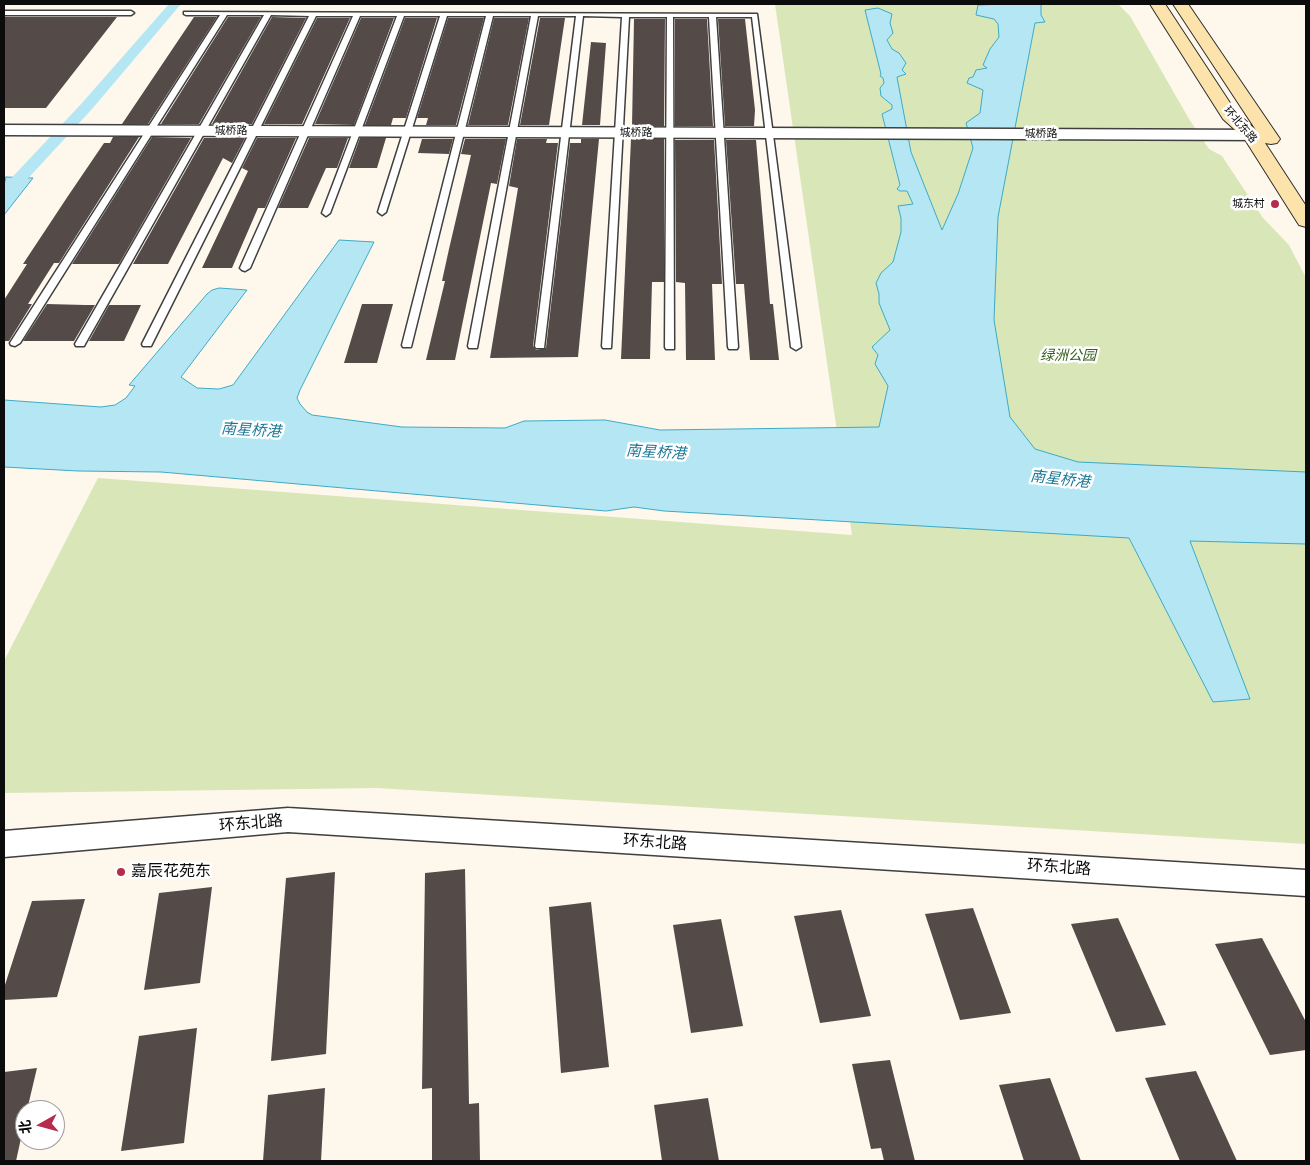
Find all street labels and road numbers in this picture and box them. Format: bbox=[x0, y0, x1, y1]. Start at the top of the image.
street label: 环北东路 bbox=[1221, 104, 1259, 146]
street label: 城桥路 bbox=[215, 124, 247, 138]
street label: 城桥路 bbox=[620, 126, 652, 140]
street label: 城桥路 bbox=[1025, 127, 1057, 141]
street label: 环东北路 bbox=[218, 812, 284, 836]
street label: 环东北路 bbox=[622, 831, 688, 855]
street label: 环东北路 bbox=[1026, 856, 1092, 880]

